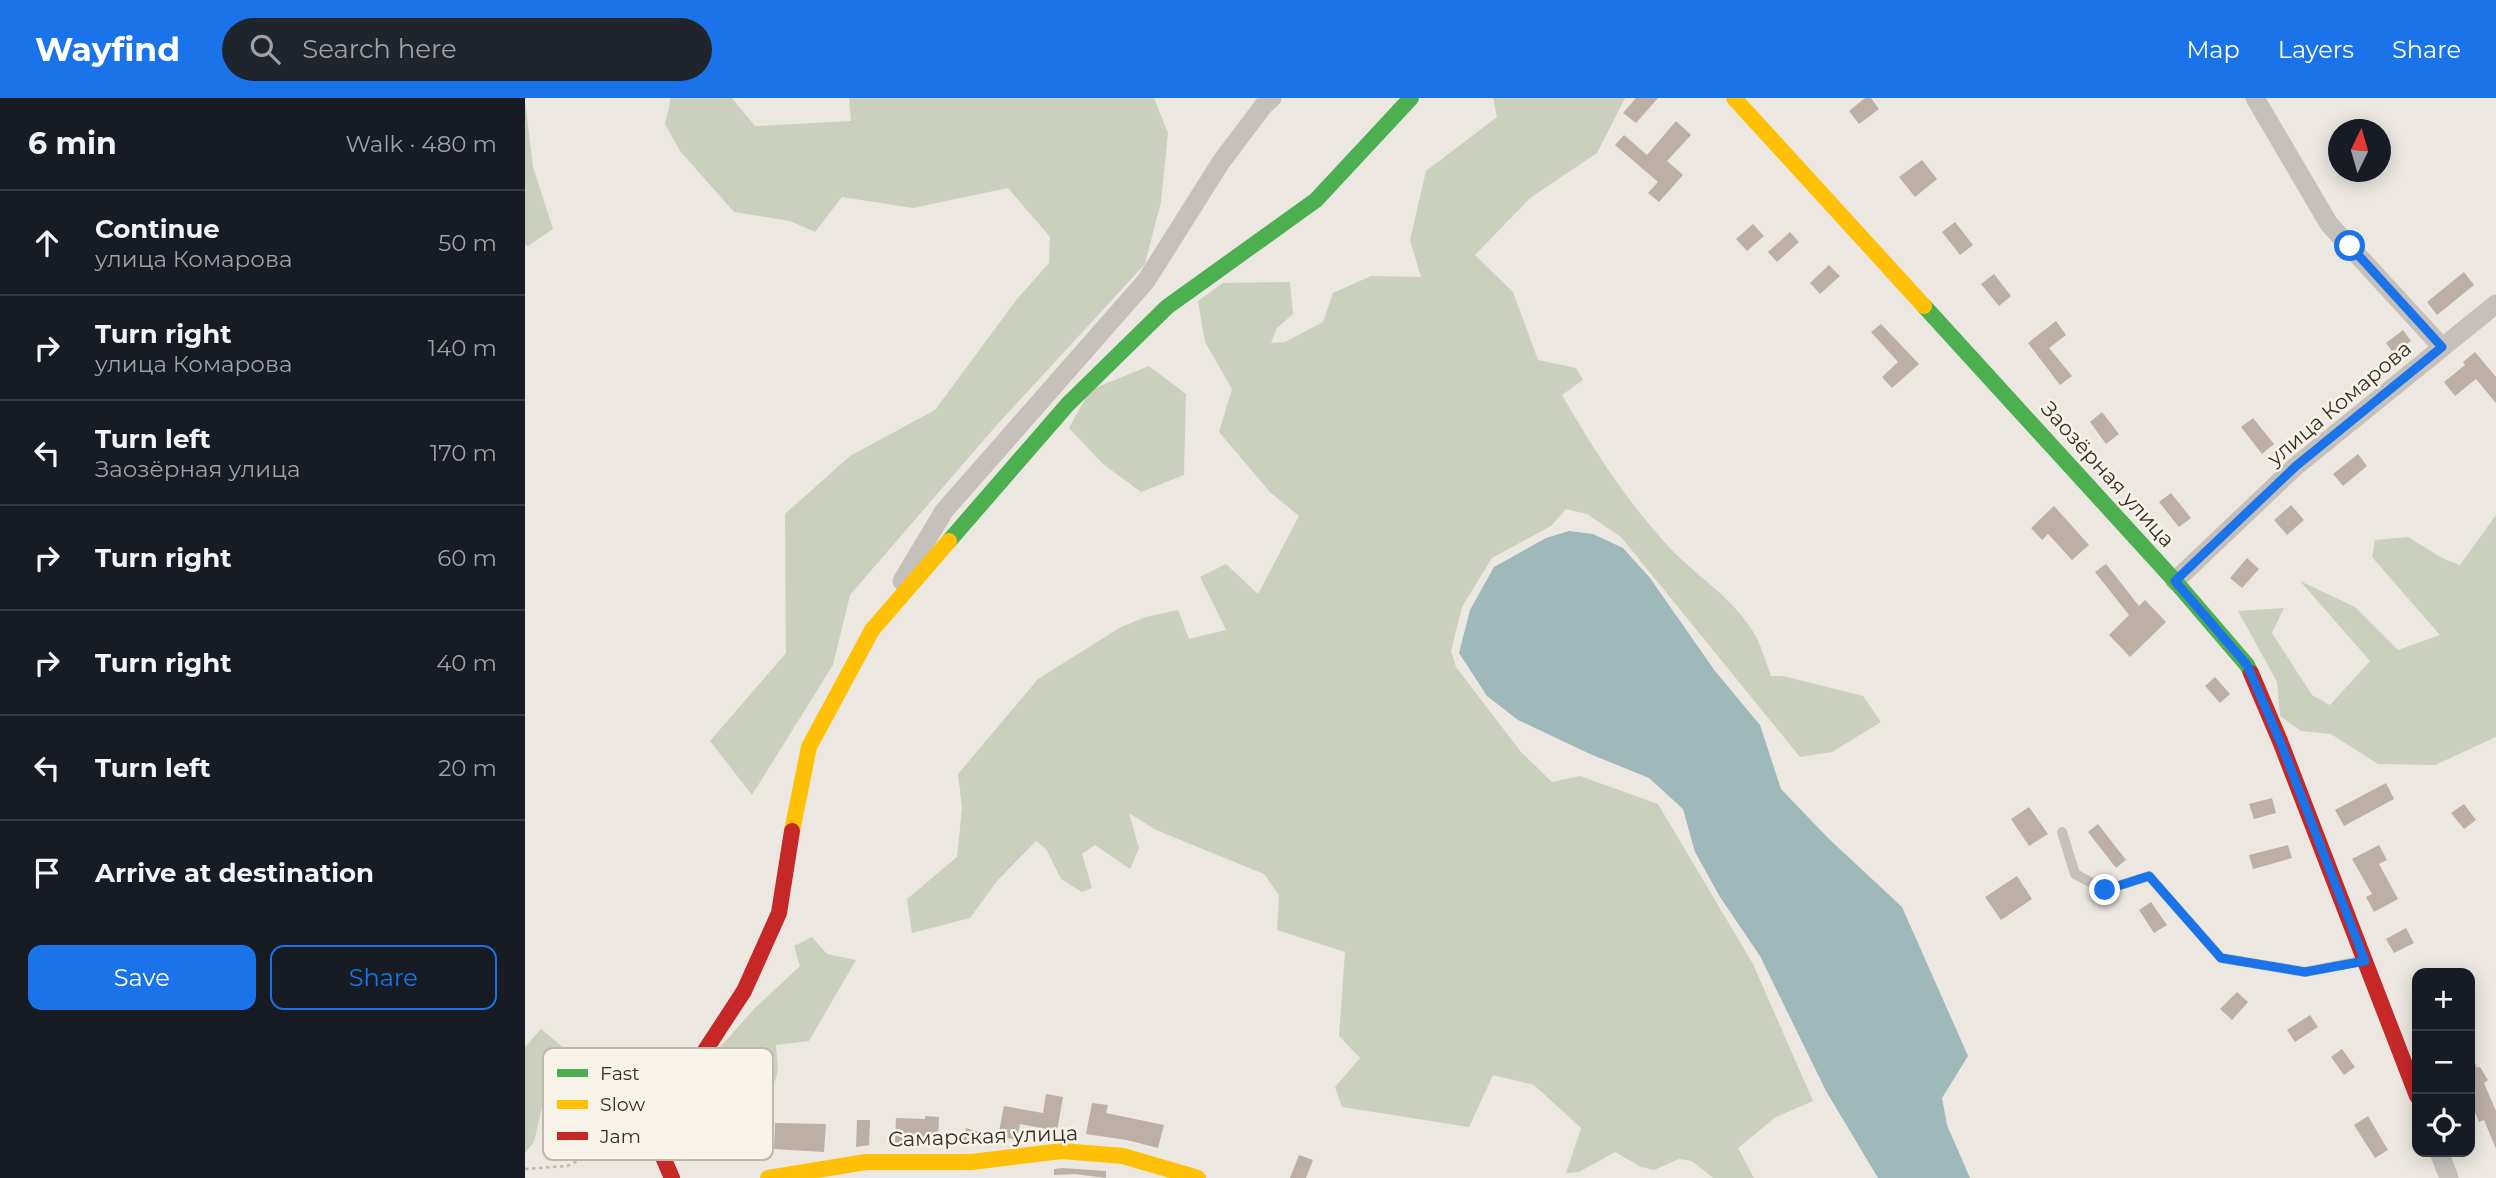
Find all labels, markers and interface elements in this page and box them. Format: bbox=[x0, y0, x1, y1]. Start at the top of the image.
search box bbox=[222, 18, 712, 81]
text: Wayfind bbox=[35, 29, 180, 69]
icon: search bbox=[246, 30, 284, 68]
text: Search here bbox=[302, 33, 457, 65]
text: Map bbox=[2186, 35, 2240, 64]
text: Layers bbox=[2278, 35, 2354, 64]
text: Share bbox=[2392, 35, 2461, 64]
north arrow bbox=[2328, 119, 2391, 182]
text: 6 min bbox=[28, 125, 117, 162]
text: Walk · 480 m bbox=[346, 130, 497, 158]
text: Continue bbox=[95, 213, 220, 245]
icon: ahead bbox=[28, 224, 66, 262]
text: 50 m bbox=[438, 229, 497, 257]
route start bbox=[2334, 230, 2365, 261]
text: улица Комарова bbox=[95, 245, 292, 273]
text: Turn right bbox=[95, 318, 231, 350]
icon: right bbox=[28, 329, 66, 367]
text: 140 m bbox=[428, 334, 497, 362]
street label: улица Комарова bbox=[2261, 336, 2416, 471]
text: улица Комарова bbox=[95, 350, 292, 378]
street label: Заозёрная улица bbox=[2036, 396, 2180, 552]
text: Turn left bbox=[95, 423, 211, 455]
icon: left bbox=[28, 434, 66, 472]
text: 170 m bbox=[430, 439, 497, 467]
text: Заозёрная улица bbox=[95, 455, 300, 483]
icon: right bbox=[28, 539, 66, 577]
text: Turn right bbox=[95, 542, 231, 574]
text: 60 m bbox=[437, 544, 497, 572]
icon: right bbox=[28, 644, 66, 682]
text: Turn right bbox=[95, 647, 231, 679]
text: 40 m bbox=[436, 649, 497, 677]
icon: left bbox=[28, 749, 66, 787]
text: Turn left bbox=[95, 752, 211, 784]
text: 20 m bbox=[438, 754, 497, 782]
icon: arrive bbox=[28, 854, 66, 892]
text: Arrive at destination bbox=[95, 857, 374, 889]
route end bbox=[2089, 874, 2120, 905]
button: Save bbox=[28, 945, 256, 1010]
button: Share bbox=[270, 945, 497, 1010]
map controls bbox=[2412, 968, 2475, 1157]
button: + bbox=[2412, 968, 2475, 1031]
button: − bbox=[2412, 1031, 2475, 1094]
legend bbox=[543, 1048, 773, 1160]
text: Fast bbox=[600, 1062, 640, 1085]
text: Slow bbox=[600, 1093, 645, 1116]
button: locate bbox=[2412, 1094, 2475, 1157]
street label: Самарская улица bbox=[888, 1120, 1078, 1152]
text: Jam bbox=[599, 1125, 641, 1148]

